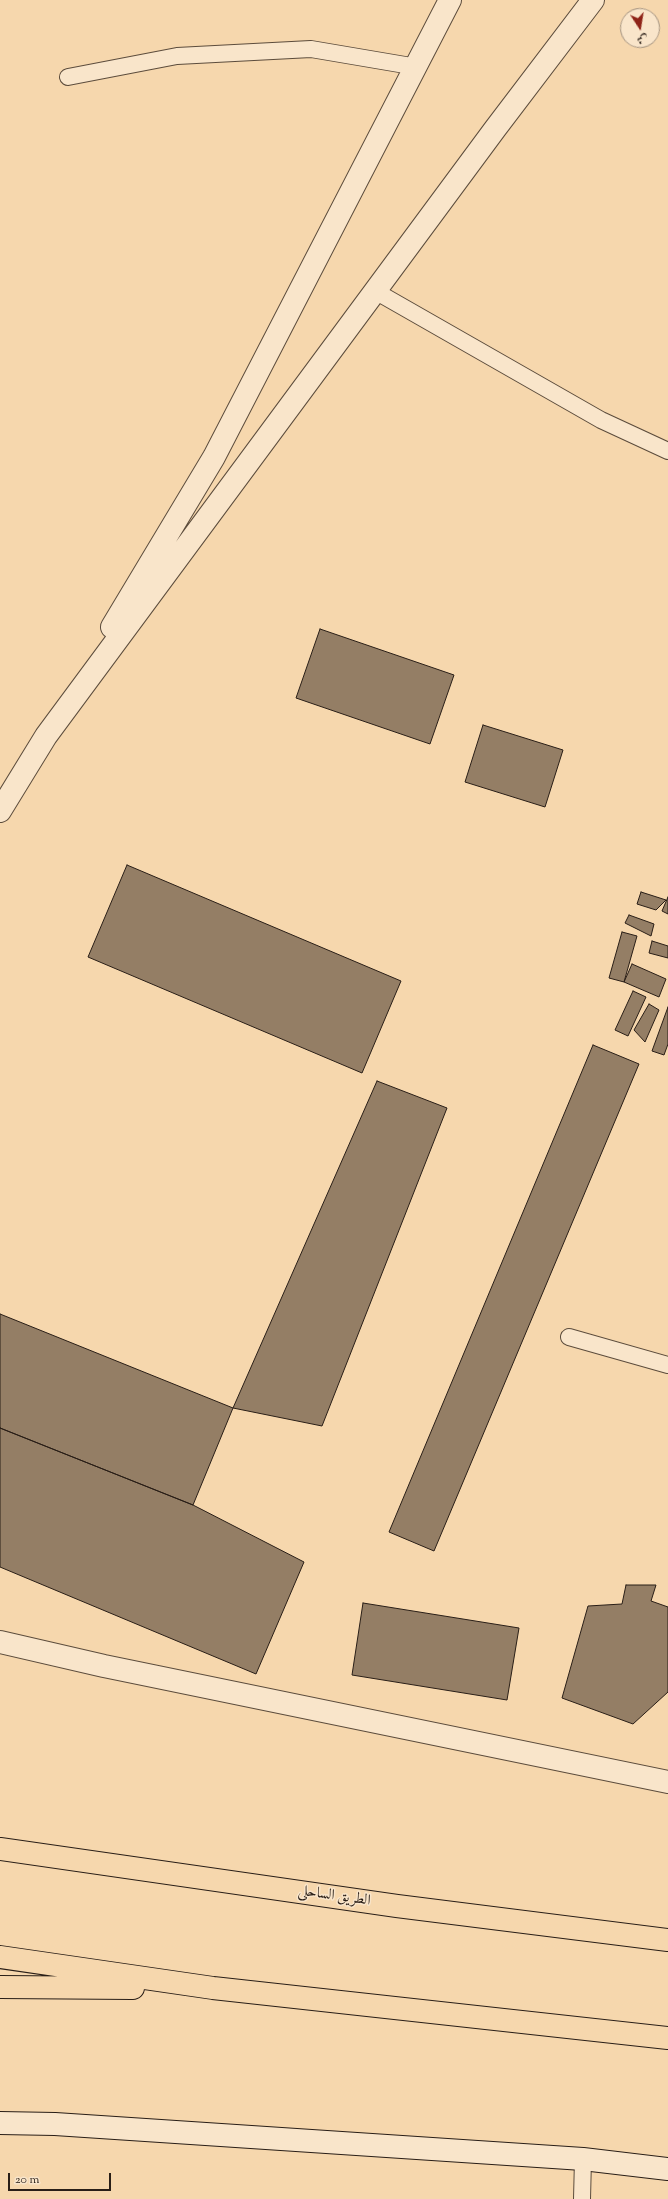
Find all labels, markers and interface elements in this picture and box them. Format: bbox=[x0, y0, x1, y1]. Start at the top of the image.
north arrow bbox=[620, 8, 660, 48]
text: ش bbox=[635, 30, 649, 48]
street label: الطريق الساحلى bbox=[297, 1883, 371, 1911]
scale bar bbox=[10, 2165, 113, 2191]
text: 20 m bbox=[15, 2171, 39, 2189]

